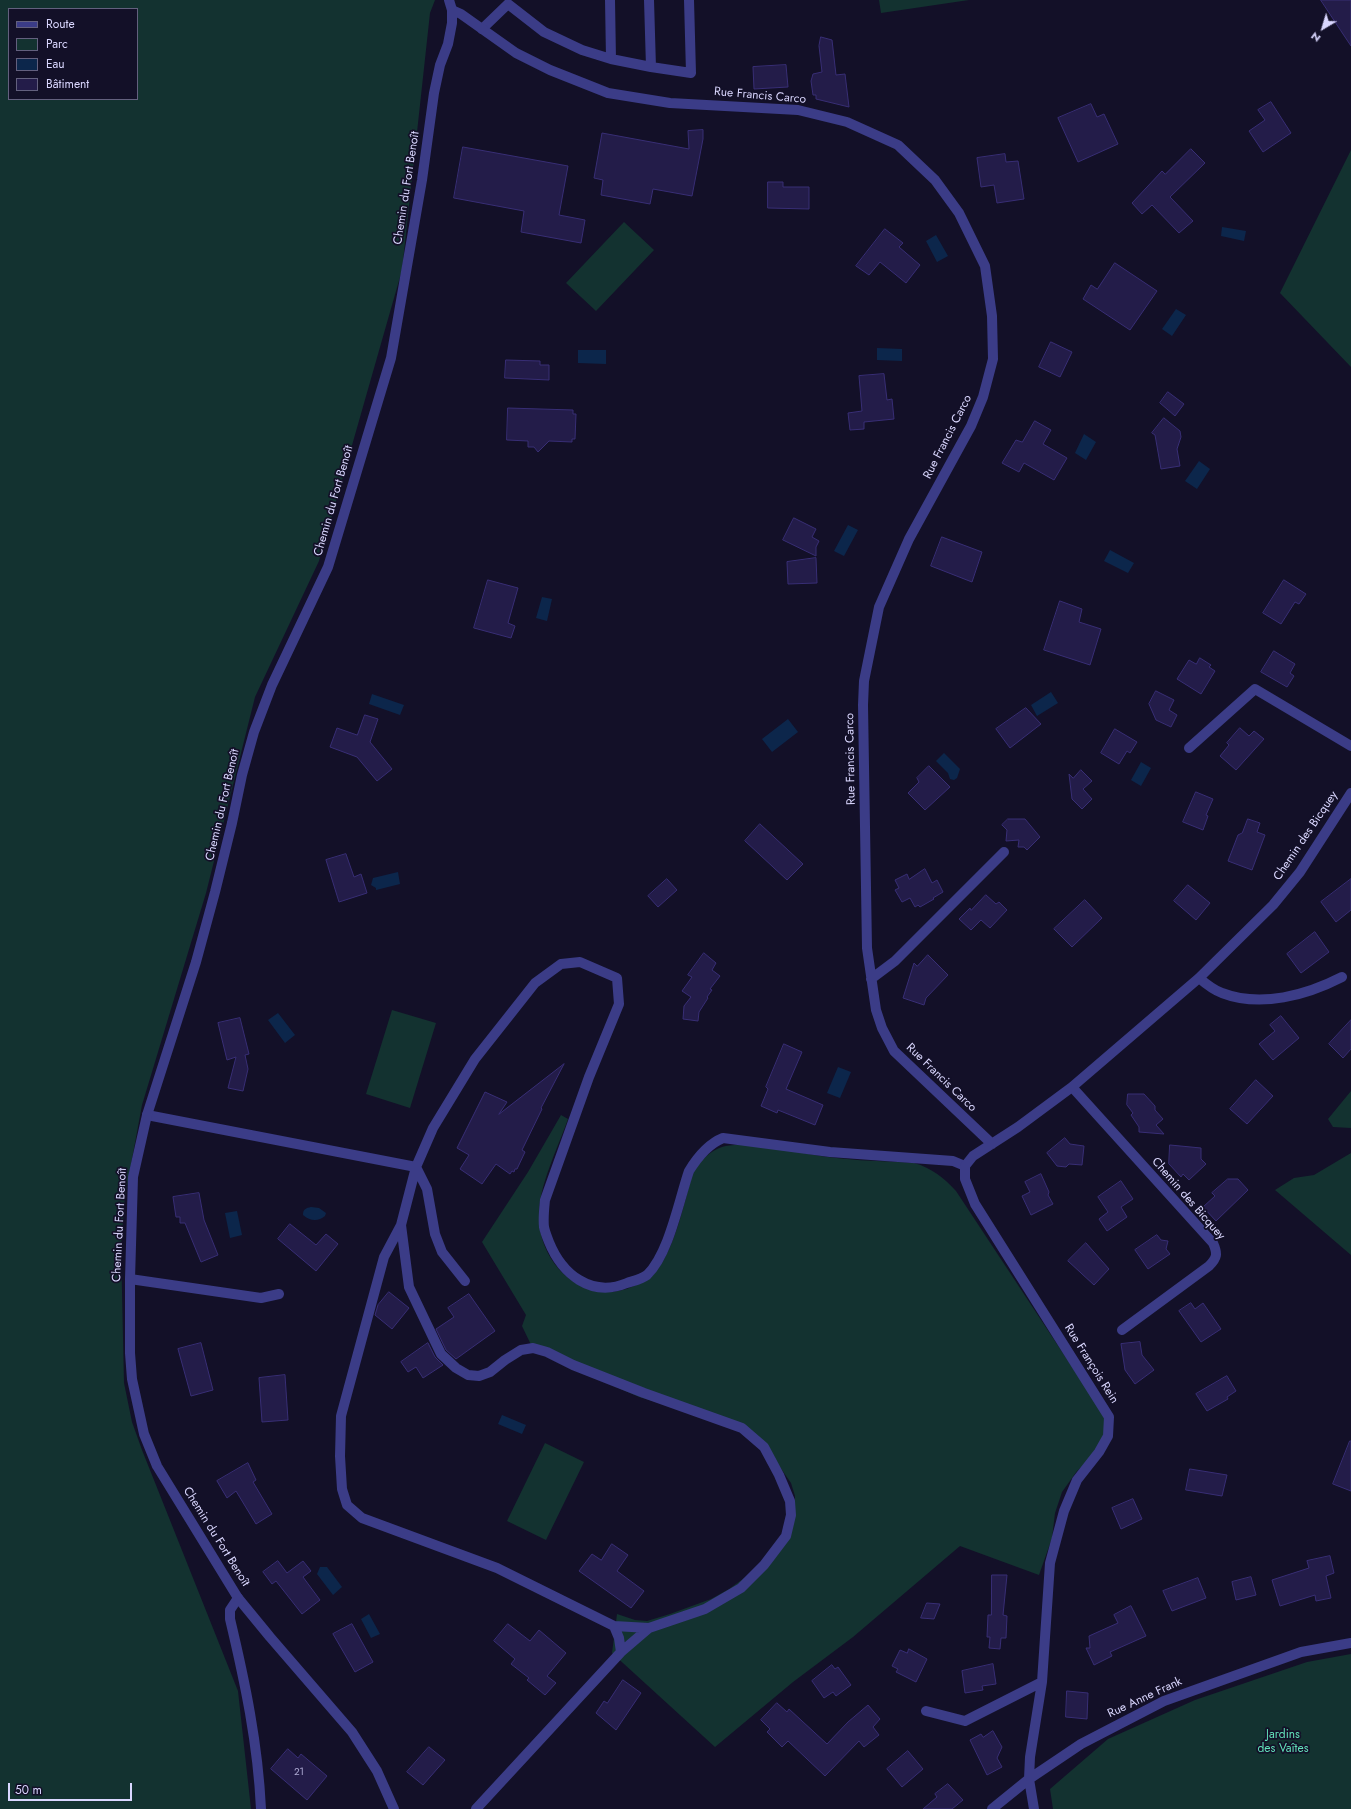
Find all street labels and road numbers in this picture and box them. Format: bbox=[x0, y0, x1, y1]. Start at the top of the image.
street label: Rue Francis Carco bbox=[713, 85, 807, 107]
street label: Chemin du Fort Benoît bbox=[391, 130, 423, 246]
street label: Rue Francis Carco bbox=[921, 393, 975, 481]
street label: Chemin du Fort Benoît bbox=[311, 444, 357, 558]
street label: Rue Francis Carco bbox=[843, 713, 859, 805]
street label: Chemin du Fort Benoît bbox=[203, 748, 243, 862]
street label: Chemin des Bicquey bbox=[1271, 789, 1341, 883]
street label: Rue Francis Carco bbox=[903, 1041, 979, 1115]
street label: Chemin des Bicquey bbox=[1148, 1155, 1228, 1243]
street label: Chemin du Fort Benoît bbox=[110, 1168, 130, 1282]
street label: Rue François Rein bbox=[1061, 1322, 1121, 1406]
street label: Chemin du Fort Benoît bbox=[180, 1485, 252, 1589]
street label: Rue Anne Frank bbox=[1106, 1675, 1184, 1721]

